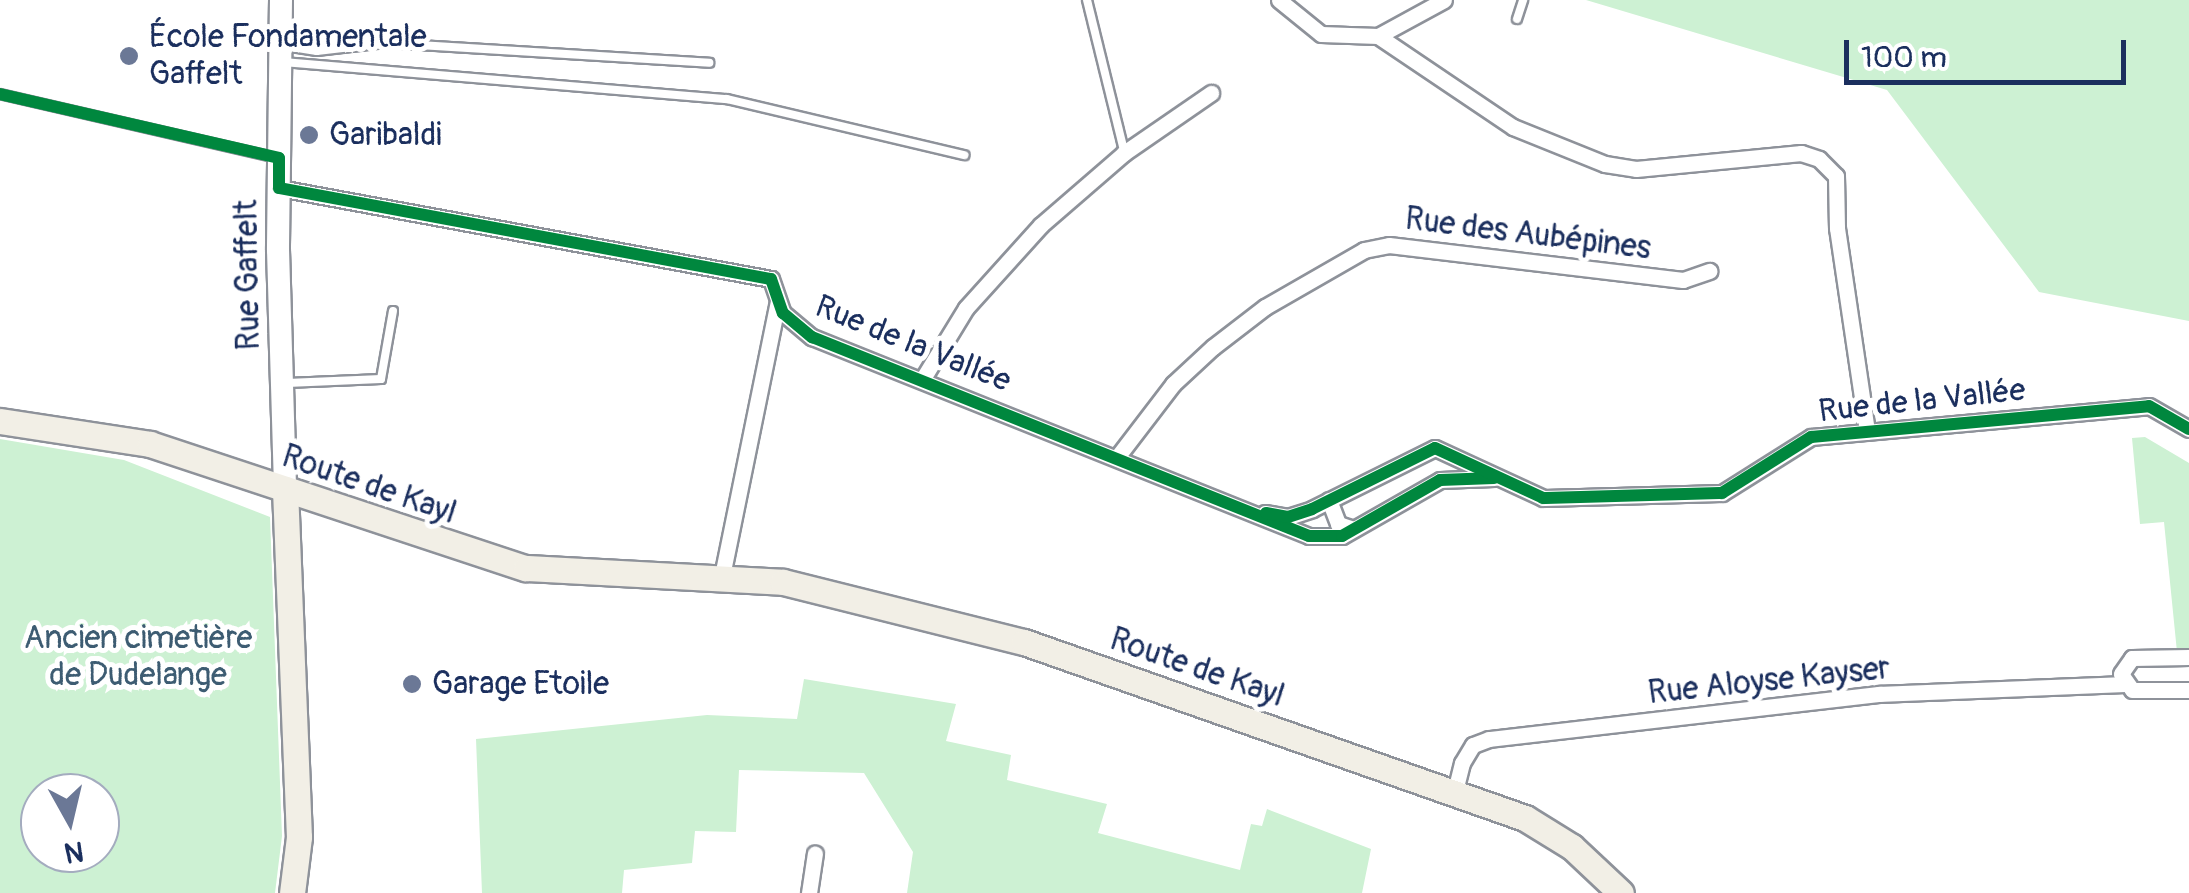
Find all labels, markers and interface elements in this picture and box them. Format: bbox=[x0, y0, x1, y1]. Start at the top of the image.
place label: École Fondamentale Gaffelt bbox=[149, 19, 426, 94]
scale bar bbox=[1849, 20, 2132, 82]
text: 100 m bbox=[1861, 39, 1947, 76]
marker: École Fondamentale Gaffelt bbox=[118, 45, 140, 67]
place label: Garibaldi bbox=[329, 116, 442, 154]
marker: Garibaldi bbox=[298, 124, 320, 146]
street label: Rue Gaffelt bbox=[227, 199, 269, 351]
street label: Rue des Aubépines bbox=[1403, 200, 1653, 268]
street label: Rue de la Vallée bbox=[810, 287, 1016, 401]
street label: Rue de la Vallée bbox=[1817, 371, 2027, 431]
street label: Route de Kayl bbox=[277, 437, 461, 533]
park label: Ancien cimetière de Dudelange bbox=[24, 620, 252, 695]
street label: Route de Kayl bbox=[1105, 620, 1289, 716]
street label: Rue Aloyse Kayser bbox=[1646, 649, 1892, 713]
place label: Garage Etoile bbox=[432, 665, 609, 703]
marker: Garage Etoile bbox=[401, 673, 423, 695]
north arrow bbox=[20, 773, 120, 873]
text: N bbox=[62, 833, 86, 870]

